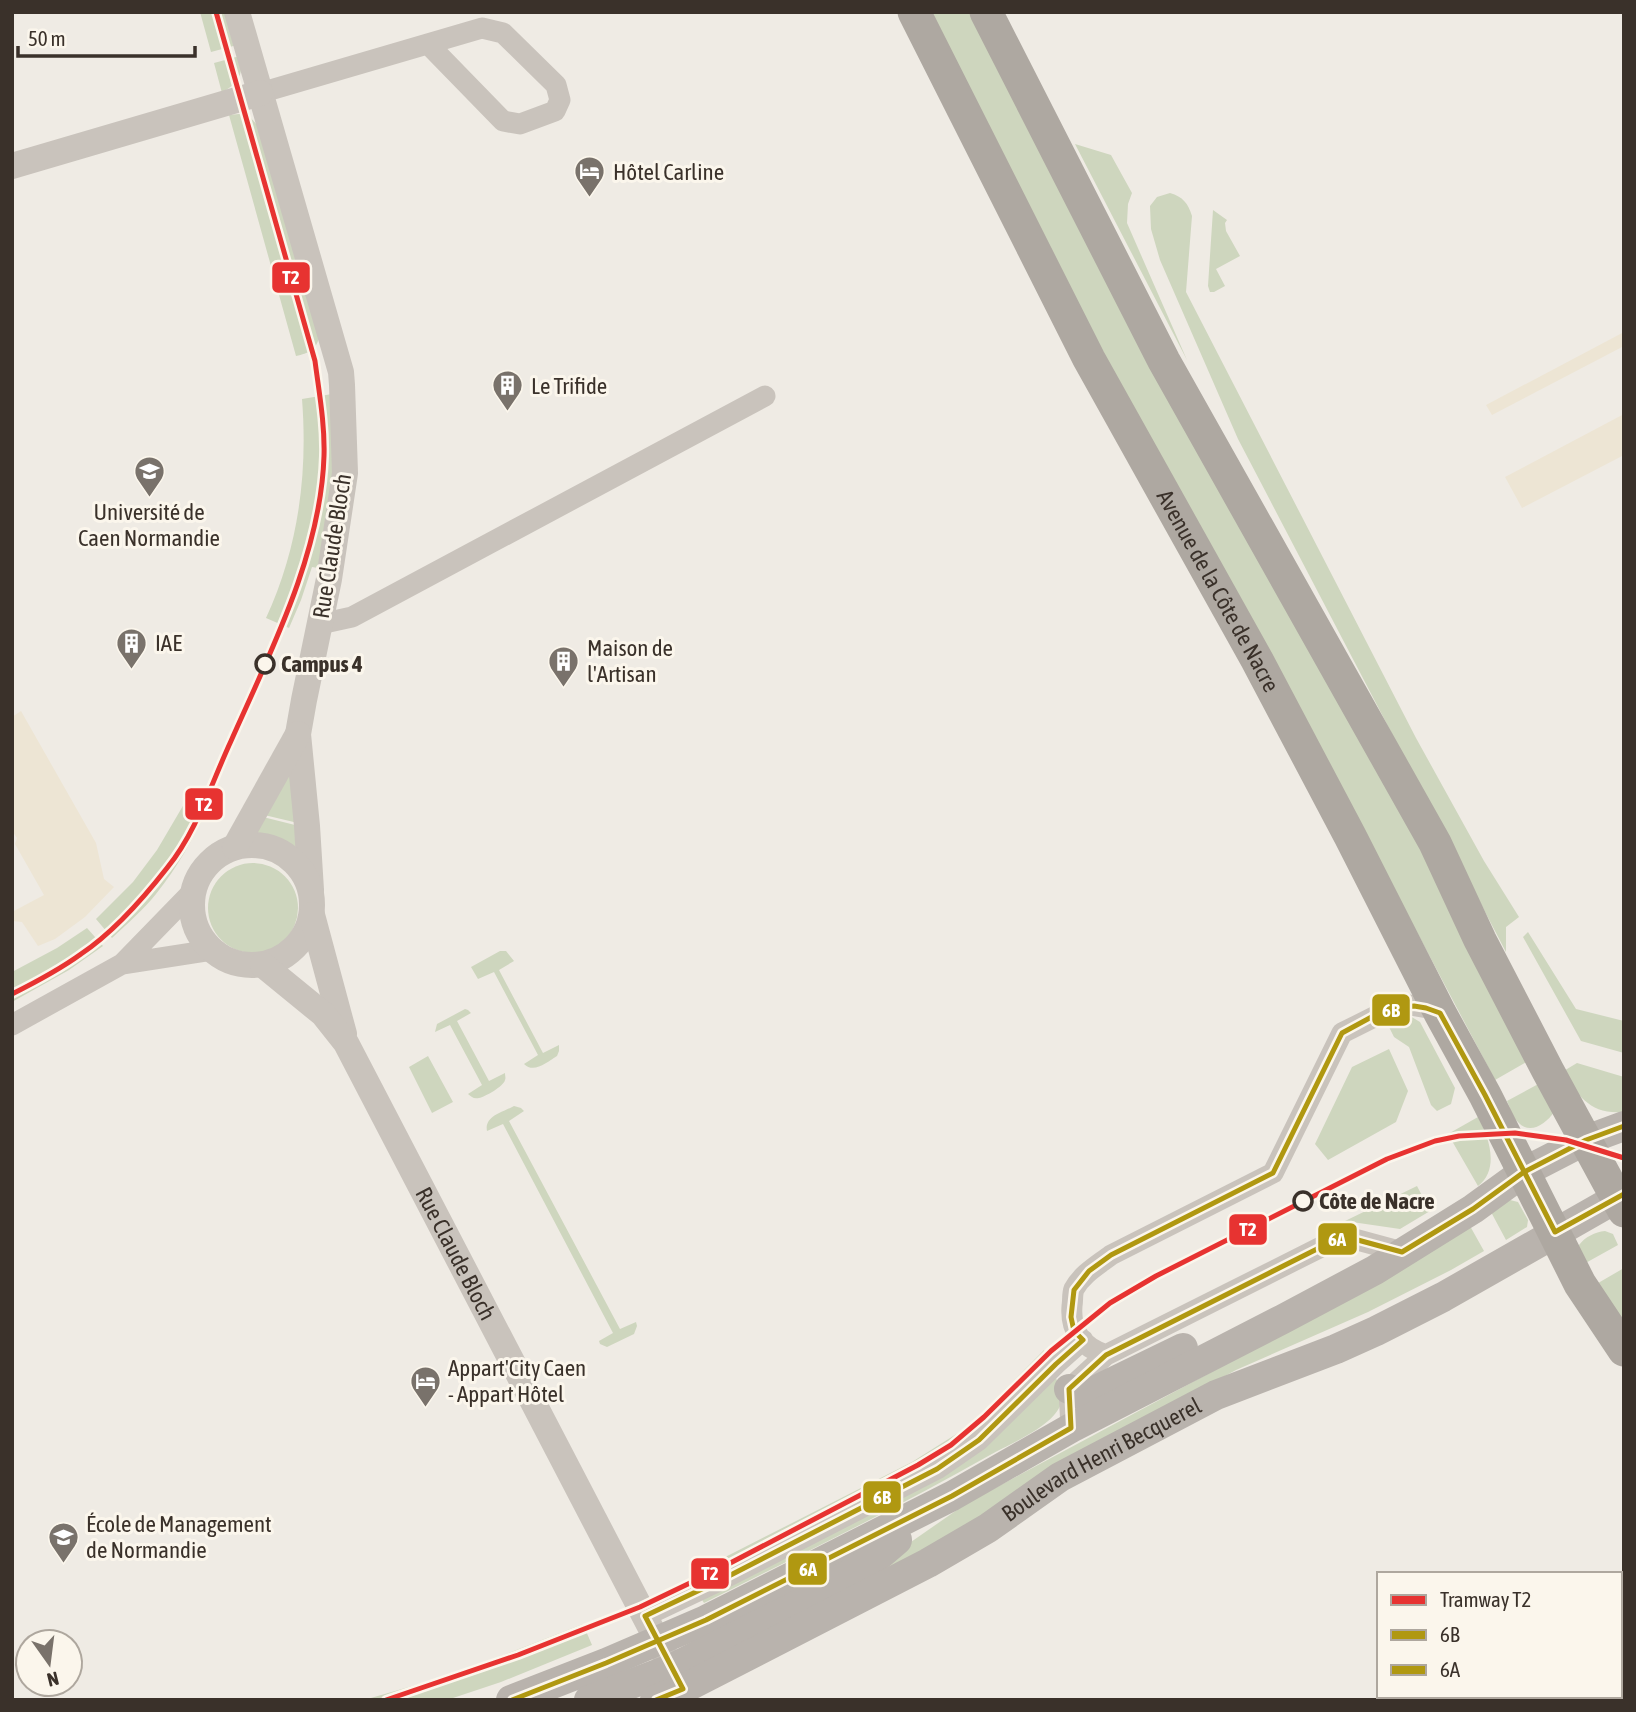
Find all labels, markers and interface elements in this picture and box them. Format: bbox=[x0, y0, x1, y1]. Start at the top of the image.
scale bar bbox=[18, 14, 194, 58]
text: 50 m bbox=[28, 26, 66, 50]
hotel icon: Hôtel Carline bbox=[573, 155, 607, 199]
place label: Hôtel Carline bbox=[613, 159, 724, 185]
line badge: T2 bbox=[271, 261, 311, 294]
text: T2 bbox=[282, 266, 300, 288]
building icon: Le Trifide bbox=[491, 369, 525, 413]
place label: Le Trifide bbox=[531, 373, 607, 399]
school or university icon: Université de Caen Normandie bbox=[132, 454, 166, 498]
street label: Rue Claude Bloch bbox=[308, 472, 356, 620]
street label: Avenue de la Côte de Nacre bbox=[1152, 485, 1284, 696]
place label: Université de Caen Normandie bbox=[78, 499, 220, 551]
building icon: IAE bbox=[115, 626, 149, 670]
place label: IAE bbox=[155, 630, 182, 656]
place label: Maison de l'Artisan bbox=[587, 635, 673, 687]
building icon: Maison de l'Artisan bbox=[547, 644, 581, 688]
place label: Campus 4 bbox=[281, 651, 363, 677]
marker: Campus 4 bbox=[255, 654, 275, 674]
line badge: T2 bbox=[184, 787, 224, 821]
text: T2 bbox=[195, 793, 213, 815]
line badge: 6B bbox=[1371, 993, 1411, 1027]
text: 6B bbox=[1382, 999, 1400, 1021]
street label: Rue Claude Bloch bbox=[410, 1183, 501, 1325]
place label: Côte de Nacre bbox=[1319, 1188, 1435, 1214]
marker: Côte de Nacre bbox=[1293, 1191, 1313, 1211]
line badge: T2 bbox=[1228, 1213, 1268, 1246]
text: T2 bbox=[1239, 1218, 1257, 1240]
line badge: 6A bbox=[1317, 1222, 1358, 1256]
text: 6A bbox=[1328, 1228, 1347, 1250]
place label: Appart'City Caen - Appart Hôtel bbox=[448, 1355, 586, 1407]
hotel icon: Appart'City Caen - Appart Hôtel bbox=[408, 1364, 442, 1408]
street label: Boulevard Henri Becquerel bbox=[997, 1392, 1205, 1527]
line badge: 6B bbox=[862, 1480, 902, 1514]
text: 6B bbox=[873, 1486, 891, 1508]
place label: École de Management de Normandie bbox=[86, 1511, 272, 1563]
school or university icon: École de Management de Normandie bbox=[46, 1520, 80, 1564]
line badge: 6A bbox=[787, 1552, 828, 1586]
line badge: T2 bbox=[690, 1557, 730, 1590]
text: 6A bbox=[799, 1558, 818, 1580]
text: T2 bbox=[701, 1562, 719, 1584]
legend bbox=[1377, 1572, 1622, 1698]
text: Tramway T2 bbox=[1440, 1587, 1531, 1611]
text: 6B bbox=[1440, 1622, 1460, 1646]
north arrow bbox=[14, 1628, 84, 1698]
text: 6A bbox=[1440, 1657, 1461, 1681]
text: N bbox=[45, 1667, 61, 1692]

